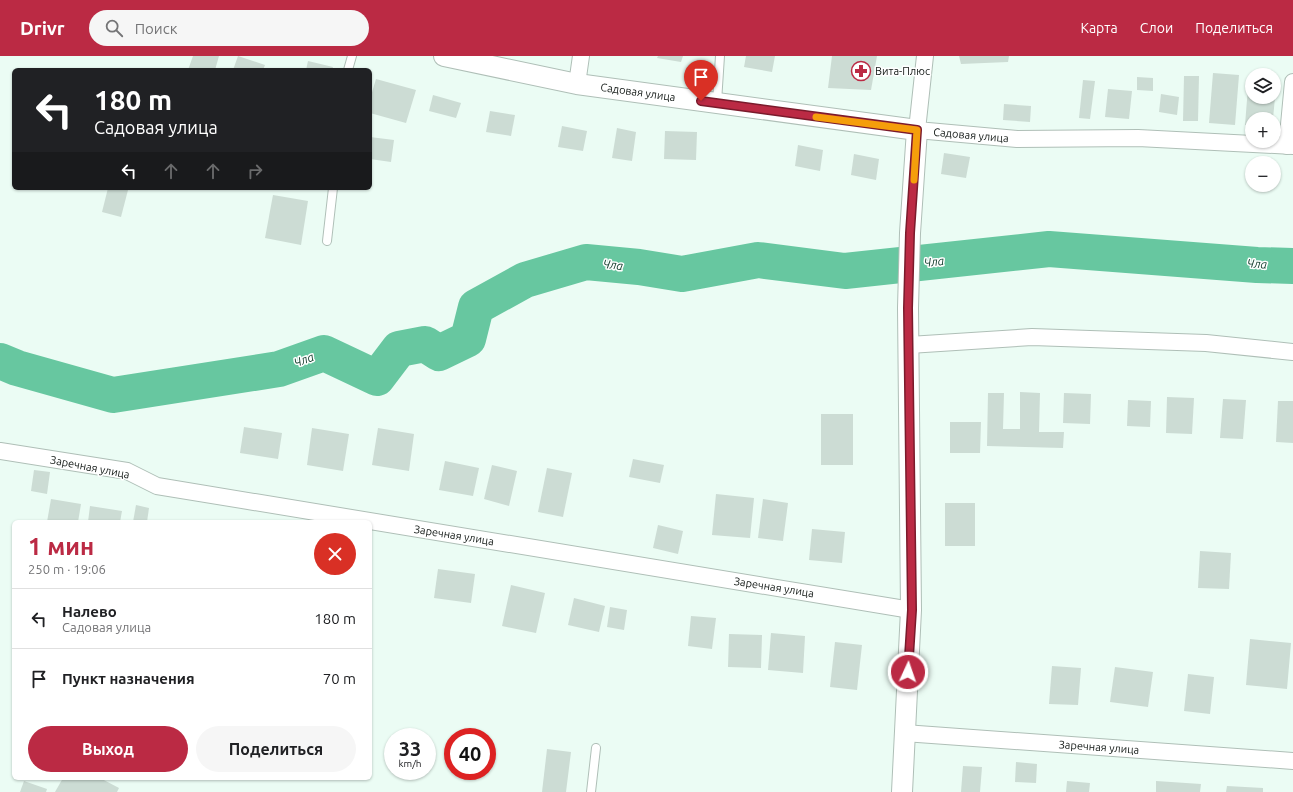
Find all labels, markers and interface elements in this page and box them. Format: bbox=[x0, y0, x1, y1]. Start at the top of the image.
search box bbox=[89, 10, 369, 46]
text: Drivr bbox=[20, 17, 65, 39]
icon: search bbox=[103, 17, 125, 39]
text: Поиск bbox=[135, 20, 177, 37]
text: Карта bbox=[1080, 20, 1118, 36]
text: Слои bbox=[1140, 20, 1173, 36]
text: Поделиться bbox=[1195, 20, 1273, 36]
pin bbox=[684, 60, 718, 101]
pharmacy icon: Вита-Плюс bbox=[850, 60, 872, 82]
place label: Вита-Плюс bbox=[875, 65, 930, 77]
icon: arrive bbox=[690, 66, 712, 88]
map controls bbox=[1245, 68, 1281, 192]
button: layers bbox=[1245, 68, 1281, 104]
street label: Садовая улица bbox=[600, 81, 676, 103]
icon: left bbox=[28, 84, 80, 136]
text: 180 m bbox=[94, 84, 172, 115]
button: + bbox=[1245, 112, 1281, 148]
text: Садовая улица bbox=[94, 117, 218, 137]
street label: Садовая улица bbox=[933, 126, 1009, 144]
button: − bbox=[1245, 156, 1281, 192]
icon: left bbox=[118, 160, 140, 182]
icon: ahead bbox=[160, 160, 182, 182]
icon: ahead bbox=[202, 160, 224, 182]
icon: right bbox=[244, 160, 266, 182]
water label: Чла bbox=[923, 254, 945, 269]
water label: Чла bbox=[1247, 256, 1268, 271]
water label: Чла bbox=[602, 257, 624, 272]
water label: Чла bbox=[292, 350, 316, 369]
street label: Заречная улица bbox=[49, 453, 131, 481]
street label: Заречная улица bbox=[413, 523, 495, 547]
text: 1 мин bbox=[28, 533, 94, 560]
button: close bbox=[314, 533, 356, 575]
text: 250 m · 19:06 bbox=[28, 562, 106, 576]
street label: Заречная улица bbox=[733, 575, 815, 599]
text: Налево bbox=[62, 603, 117, 620]
icon: left bbox=[28, 608, 50, 630]
text: 180 m bbox=[314, 610, 356, 627]
text: Садовая улица bbox=[62, 620, 151, 634]
position arrow bbox=[887, 651, 929, 693]
icon: arrive bbox=[28, 668, 50, 690]
text: Пункт назначения bbox=[62, 670, 195, 687]
text: 70 m bbox=[323, 670, 356, 687]
button: Выход bbox=[28, 726, 188, 772]
button: Поделиться bbox=[196, 726, 356, 772]
speed limit sign: 40 bbox=[444, 728, 496, 780]
text: 33 bbox=[399, 737, 421, 760]
street label: Заречная улица bbox=[1058, 738, 1140, 756]
text: km/h bbox=[398, 758, 422, 769]

